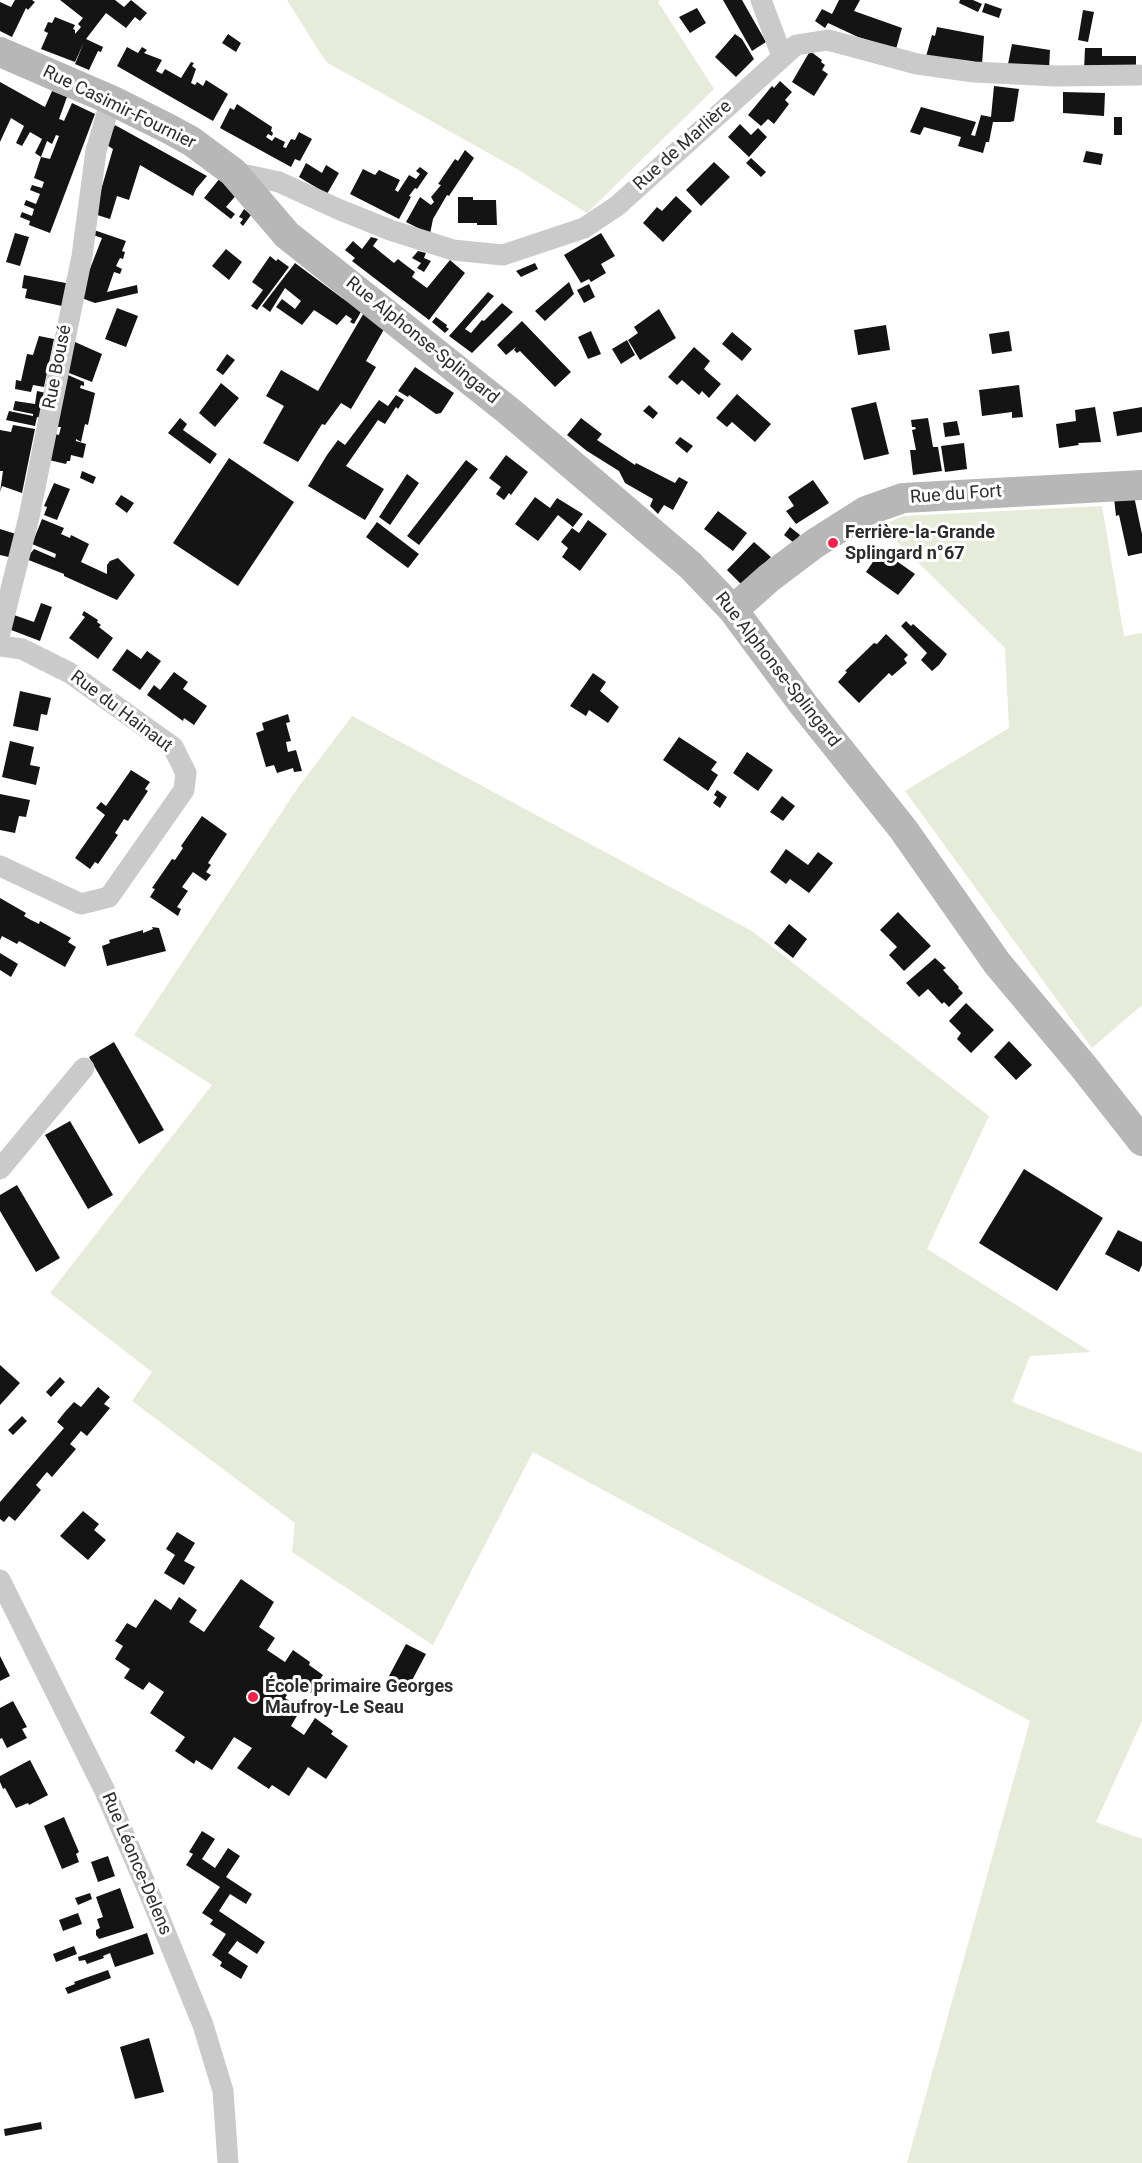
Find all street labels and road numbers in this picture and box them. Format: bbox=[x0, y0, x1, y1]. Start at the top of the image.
street label: Rue Casimir-Fournier bbox=[39, 62, 199, 154]
street label: Rue de Marlière bbox=[629, 96, 737, 196]
street label: Rue Alphonse-Splingard bbox=[341, 273, 503, 409]
street label: Rue Bousé bbox=[39, 323, 77, 411]
street label: Rue du Fort bbox=[909, 481, 1003, 509]
street label: Rue Alphonse-Splingard bbox=[710, 588, 844, 752]
street label: Rue du Hainaut bbox=[66, 667, 176, 757]
street label: Rue Léonce-Delens bbox=[96, 1789, 176, 1939]

